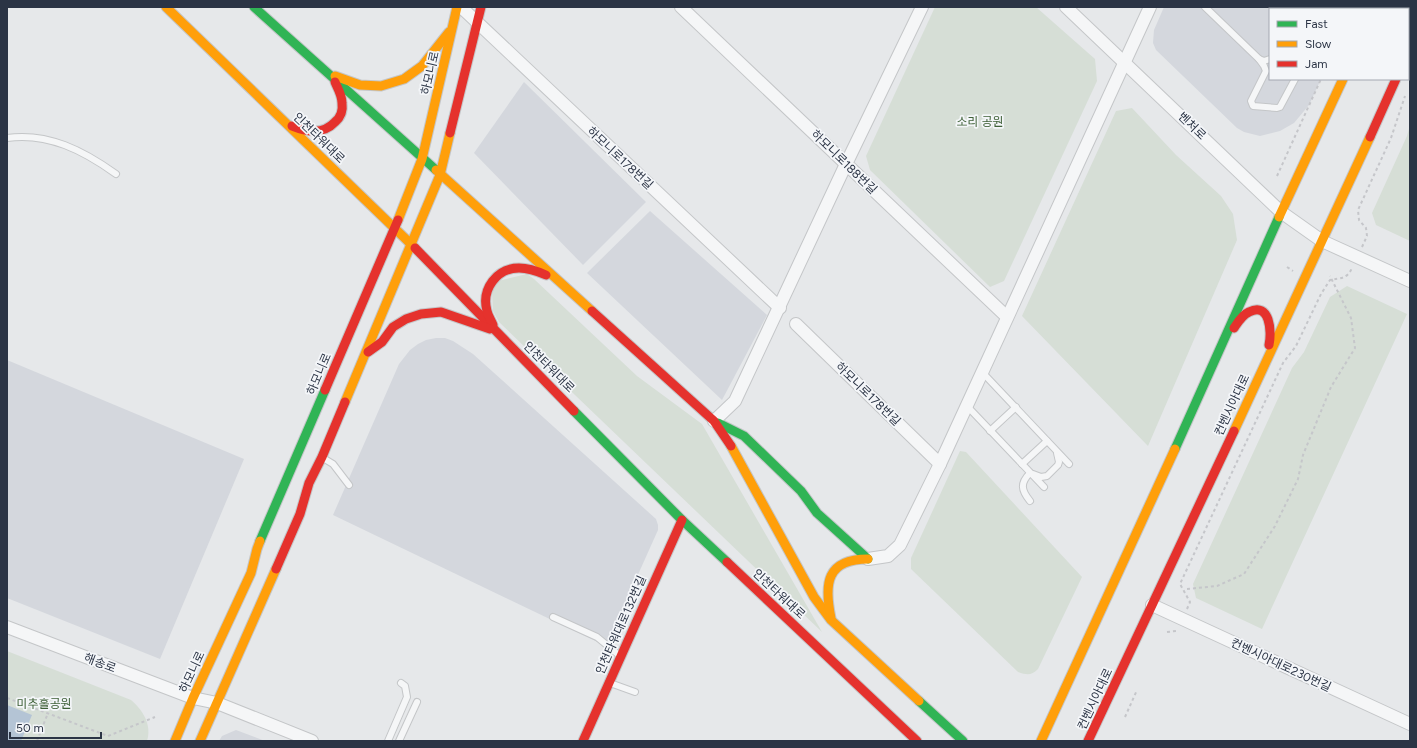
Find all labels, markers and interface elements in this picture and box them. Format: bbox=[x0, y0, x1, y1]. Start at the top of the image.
legend bbox=[1269, 8, 1409, 80]
text: Fast bbox=[1305, 17, 1328, 31]
text: Slow bbox=[1305, 37, 1332, 51]
street label: 하모니로 bbox=[418, 50, 442, 96]
text: Jam bbox=[1305, 57, 1328, 71]
street label: 벤처로 bbox=[1175, 109, 1209, 143]
street label: 인천타워대로 bbox=[290, 110, 348, 166]
park label: 소리 공원 bbox=[956, 115, 1004, 129]
street label: 하모니로178번길 bbox=[584, 124, 656, 192]
street label: 하모니로188번길 bbox=[808, 127, 880, 197]
street label: 인천타워대로 bbox=[521, 339, 577, 395]
street label: 하모니로 bbox=[304, 351, 334, 397]
street label: 하모니로178번길 bbox=[833, 359, 903, 429]
street label: 컨벤시아대로 bbox=[1212, 372, 1252, 438]
street label: 인천타워대로 bbox=[750, 566, 808, 622]
street label: 인천타워대로132번길 bbox=[593, 573, 649, 677]
street label: 컨벤시아대로230번길 bbox=[1229, 636, 1333, 694]
street label: 하모니로 bbox=[176, 649, 208, 695]
street label: 해송로 bbox=[82, 651, 118, 675]
street label: 컨벤시아대로 bbox=[1075, 666, 1115, 732]
park label: 미추홀공원 bbox=[16, 697, 72, 711]
scale bar bbox=[10, 714, 101, 740]
text: 50 m bbox=[16, 721, 44, 735]

